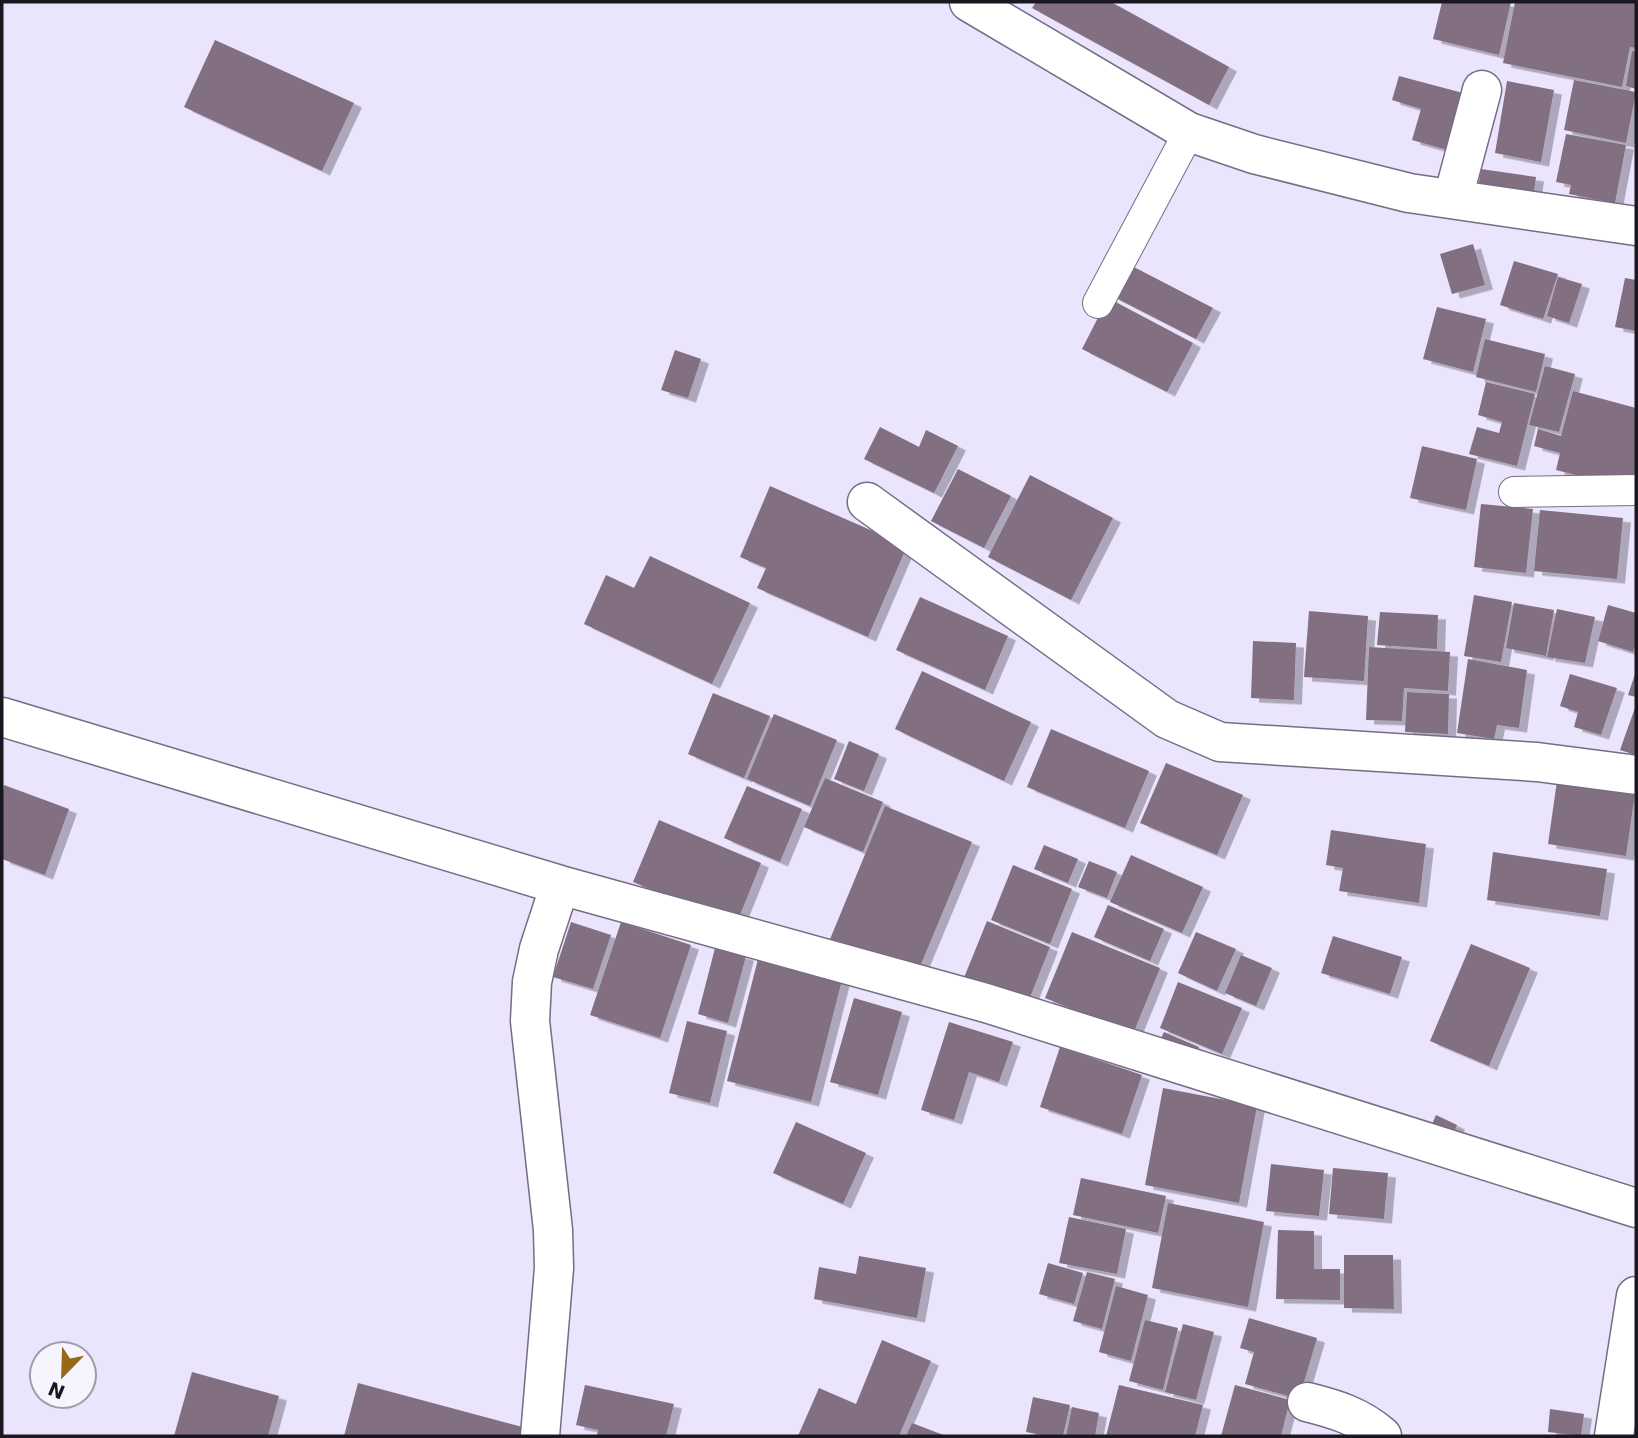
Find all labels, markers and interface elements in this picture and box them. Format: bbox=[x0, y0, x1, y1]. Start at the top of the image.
north arrow bbox=[28, 1340, 98, 1410]
text: N bbox=[45, 1377, 68, 1404]

